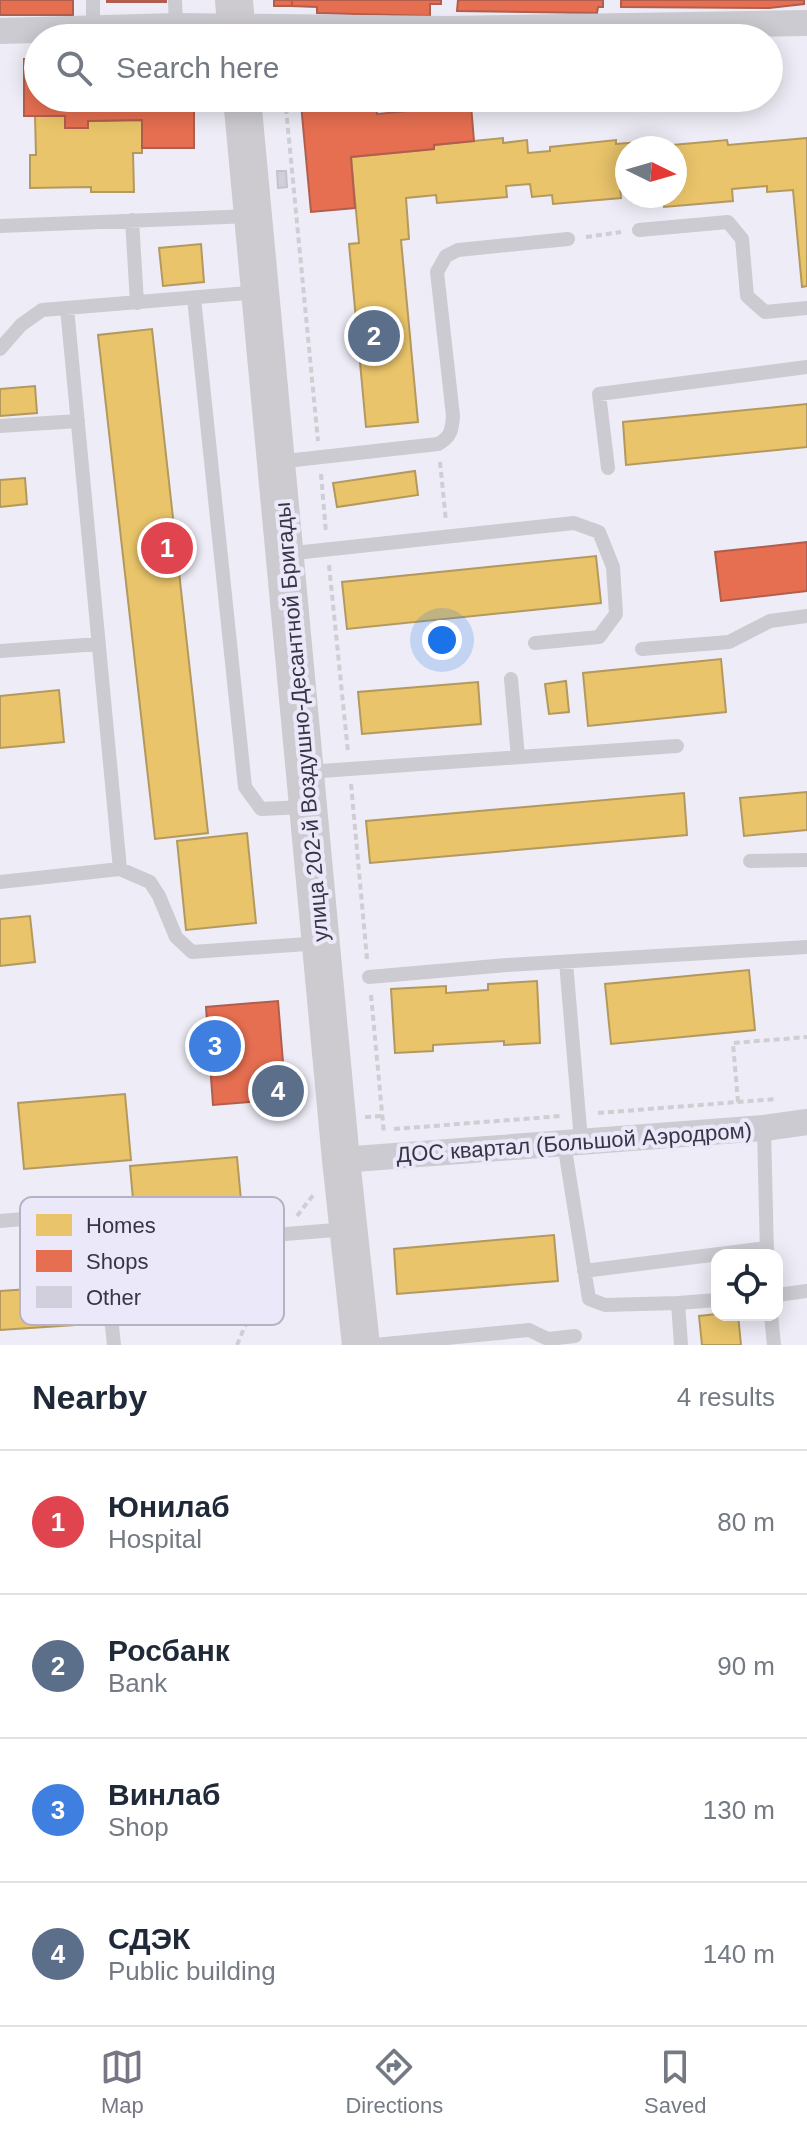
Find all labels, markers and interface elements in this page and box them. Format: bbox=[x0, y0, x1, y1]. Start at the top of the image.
search box bbox=[24, 24, 783, 112]
icon: search bbox=[52, 46, 96, 90]
text: Search here bbox=[116, 51, 279, 84]
north arrow bbox=[615, 136, 687, 208]
pin: 2 bbox=[348, 306, 400, 366]
street label: улица 202-й Воздушно-Десантной Бригады bbox=[270, 501, 333, 943]
pin: 1 bbox=[141, 518, 193, 578]
your location bbox=[422, 620, 462, 660]
pin: 3 bbox=[189, 1016, 241, 1076]
pin: 4 bbox=[252, 1061, 304, 1121]
street label: ДОС квартал (Большой Аэродром) bbox=[395, 1118, 753, 1167]
legend bbox=[20, 1197, 284, 1325]
text: Homes bbox=[86, 1213, 156, 1238]
text: Shops bbox=[86, 1249, 148, 1274]
map controls bbox=[711, 1249, 783, 1321]
button: locate bbox=[711, 1249, 783, 1321]
text: Other bbox=[86, 1285, 141, 1310]
text: Nearby bbox=[32, 1378, 147, 1416]
text: 4 results bbox=[677, 1382, 775, 1412]
text: Юнилаб bbox=[108, 1490, 230, 1523]
text: 1 bbox=[51, 1507, 65, 1537]
text: 80 m bbox=[717, 1507, 775, 1537]
text: Hospital bbox=[108, 1524, 202, 1554]
text: Росбанк bbox=[108, 1634, 230, 1667]
text: 2 bbox=[51, 1651, 65, 1681]
text: 90 m bbox=[717, 1651, 775, 1681]
text: Bank bbox=[108, 1668, 167, 1698]
text: Винлаб bbox=[108, 1778, 221, 1811]
text: 3 bbox=[51, 1795, 65, 1825]
text: 130 m bbox=[703, 1795, 775, 1825]
text: Shop bbox=[108, 1812, 169, 1842]
text: СДЭК bbox=[108, 1922, 190, 1955]
text: 4 bbox=[51, 1939, 65, 1969]
text: 140 m bbox=[703, 1939, 775, 1969]
text: Public building bbox=[108, 1956, 276, 1986]
tab: Map bbox=[100, 2045, 144, 2119]
tab: Directions bbox=[345, 2045, 443, 2119]
tab: Saved bbox=[644, 2045, 707, 2119]

